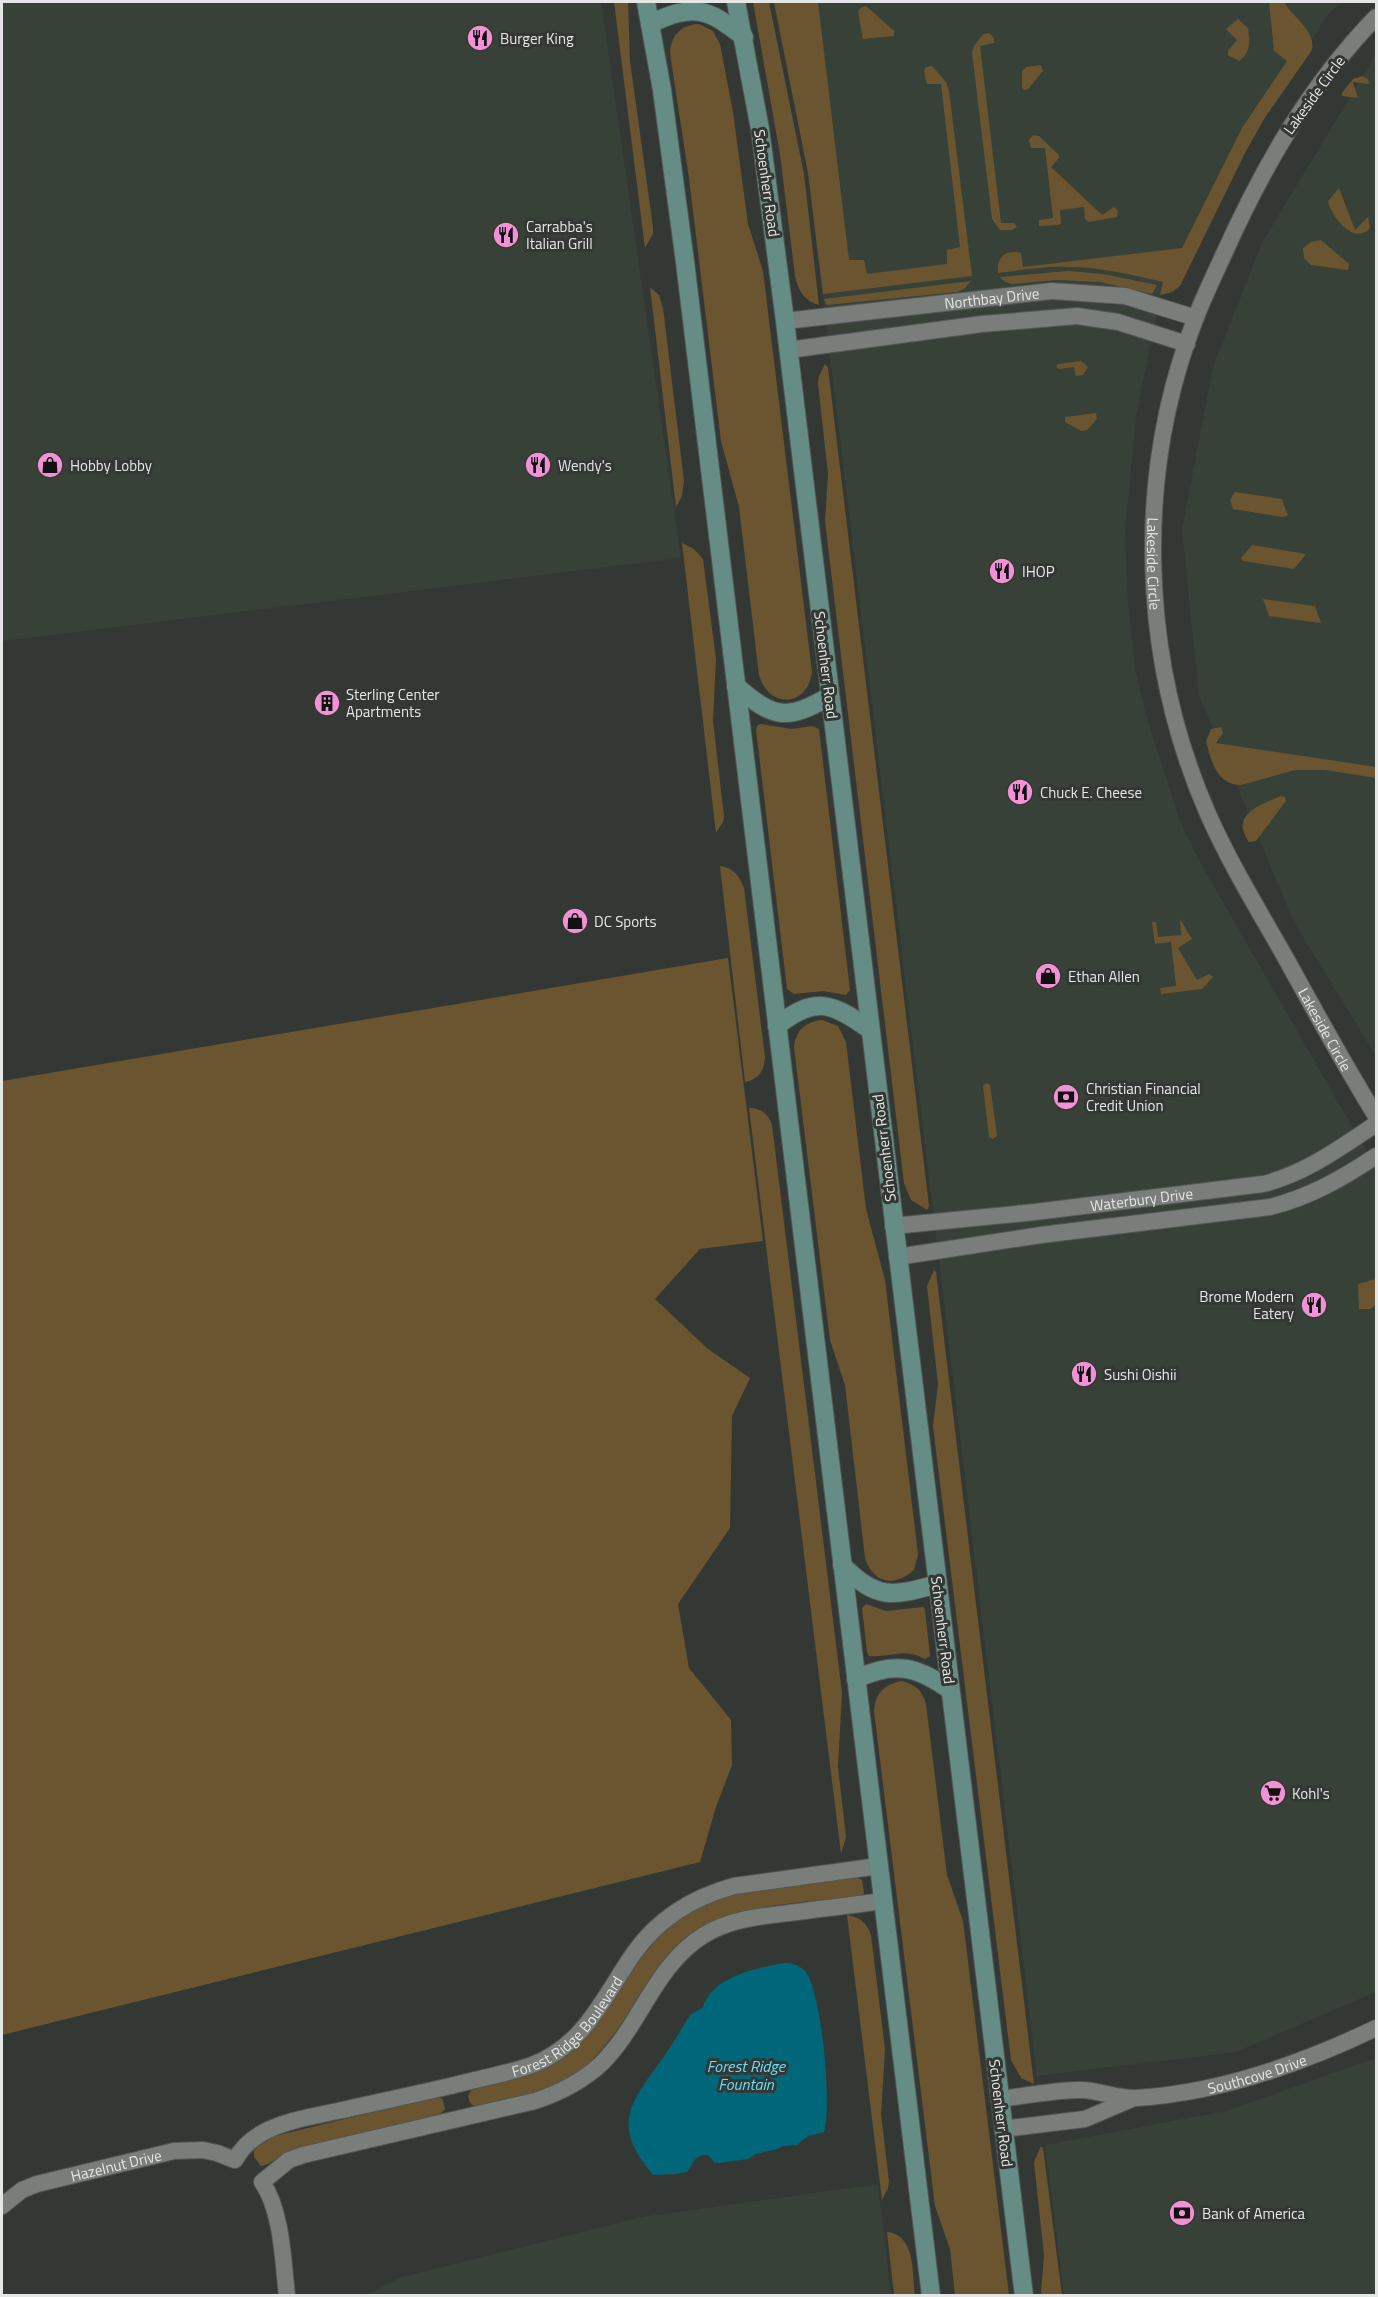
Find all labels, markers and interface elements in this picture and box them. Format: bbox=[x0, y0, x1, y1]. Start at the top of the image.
restaurant icon: Burger King bbox=[465, 23, 495, 53]
place label: Burger King bbox=[500, 27, 574, 50]
street label: Lakeside Circle bbox=[1278, 51, 1350, 139]
street label: Schoenherr Road bbox=[748, 128, 786, 238]
place label: Carrabba's Italian Grill bbox=[526, 215, 593, 255]
restaurant icon: Carrabba's Italian Grill bbox=[491, 220, 521, 250]
street label: Northbay Drive bbox=[943, 281, 1040, 315]
shop icon: Hobby Lobby bbox=[35, 450, 65, 480]
restaurant icon: Wendy's bbox=[523, 450, 553, 480]
place label: Hobby Lobby bbox=[70, 454, 152, 477]
place label: Wendy's bbox=[558, 454, 612, 477]
street label: Lakeside Circle bbox=[1142, 517, 1167, 611]
restaurant icon: IHOP bbox=[987, 556, 1017, 586]
place label: IHOP bbox=[1022, 560, 1055, 583]
street label: Schoenherr Road bbox=[808, 610, 844, 720]
place label: Sterling Center Apartments bbox=[346, 683, 439, 723]
building icon: Sterling Center Apartments bbox=[312, 688, 342, 718]
restaurant icon: Chuck E. Cheese bbox=[1005, 777, 1035, 807]
place label: Chuck E. Cheese bbox=[1040, 781, 1142, 804]
shop icon: DC Sports bbox=[560, 906, 590, 936]
place label: DC Sports bbox=[594, 910, 657, 933]
shop icon: Ethan Allen bbox=[1033, 961, 1063, 991]
place label: Ethan Allen bbox=[1068, 965, 1140, 988]
street label: Lakeside Circle bbox=[1293, 983, 1358, 1075]
place label: Christian Financial Credit Union bbox=[1086, 1077, 1201, 1117]
bank icon: Christian Financial Credit Union bbox=[1051, 1082, 1081, 1112]
street label: Schoenherr Road bbox=[866, 1093, 902, 1203]
street label: Waterbury Drive bbox=[1089, 1181, 1194, 1217]
place label: Brome Modern Eatery bbox=[1199, 1285, 1294, 1325]
restaurant icon: Brome Modern Eatery bbox=[1299, 1290, 1329, 1320]
restaurant icon: Sushi Oishii bbox=[1069, 1359, 1099, 1389]
place label: Sushi Oishii bbox=[1104, 1363, 1177, 1386]
street label: Schoenherr Road bbox=[925, 1575, 961, 1685]
supermarket icon: Kohl's bbox=[1258, 1778, 1288, 1808]
place label: Kohl's bbox=[1292, 1782, 1330, 1805]
street label: Forest Ridge Boulevard bbox=[509, 1971, 628, 2082]
street label: Southcove Drive bbox=[1205, 2048, 1310, 2099]
water label: Forest Ridge Fountain bbox=[707, 2054, 787, 2096]
street label: Schoenherr Road bbox=[983, 2058, 1019, 2168]
street label: Hazelnut Drive bbox=[68, 2143, 164, 2187]
bank icon: Bank of America bbox=[1167, 2198, 1197, 2228]
place label: Bank of America bbox=[1202, 2202, 1306, 2225]

